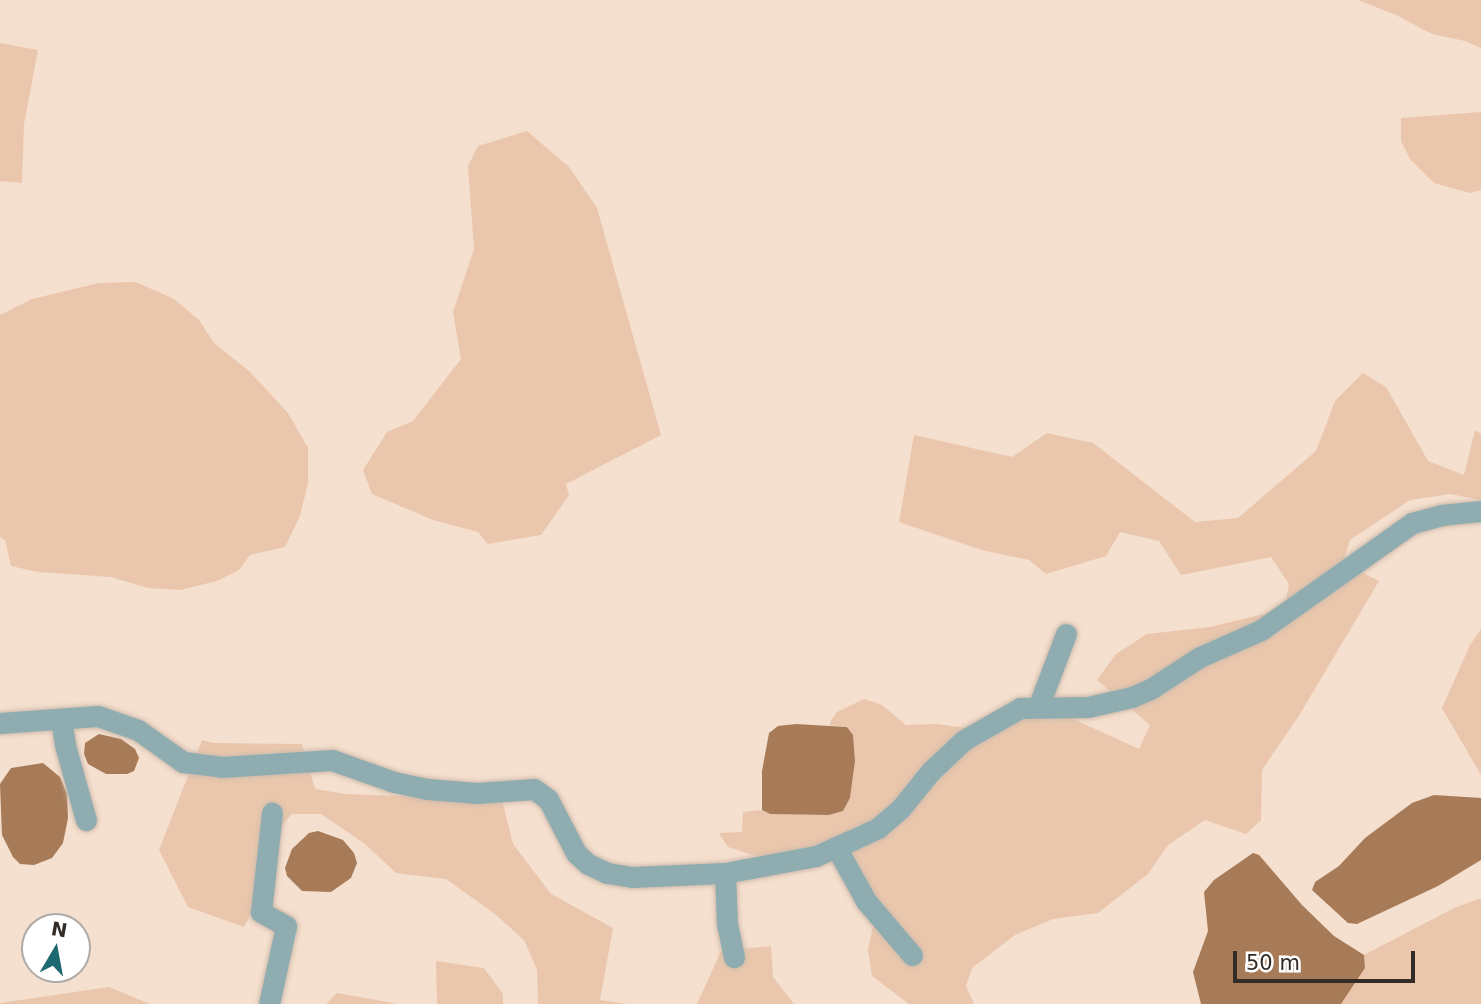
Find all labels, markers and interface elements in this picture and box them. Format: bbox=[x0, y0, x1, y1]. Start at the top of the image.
north arrow bbox=[21, 913, 91, 983]
text: N bbox=[50, 917, 69, 942]
scale bar bbox=[1236, 937, 1418, 981]
text: 50 m bbox=[1246, 951, 1300, 975]

